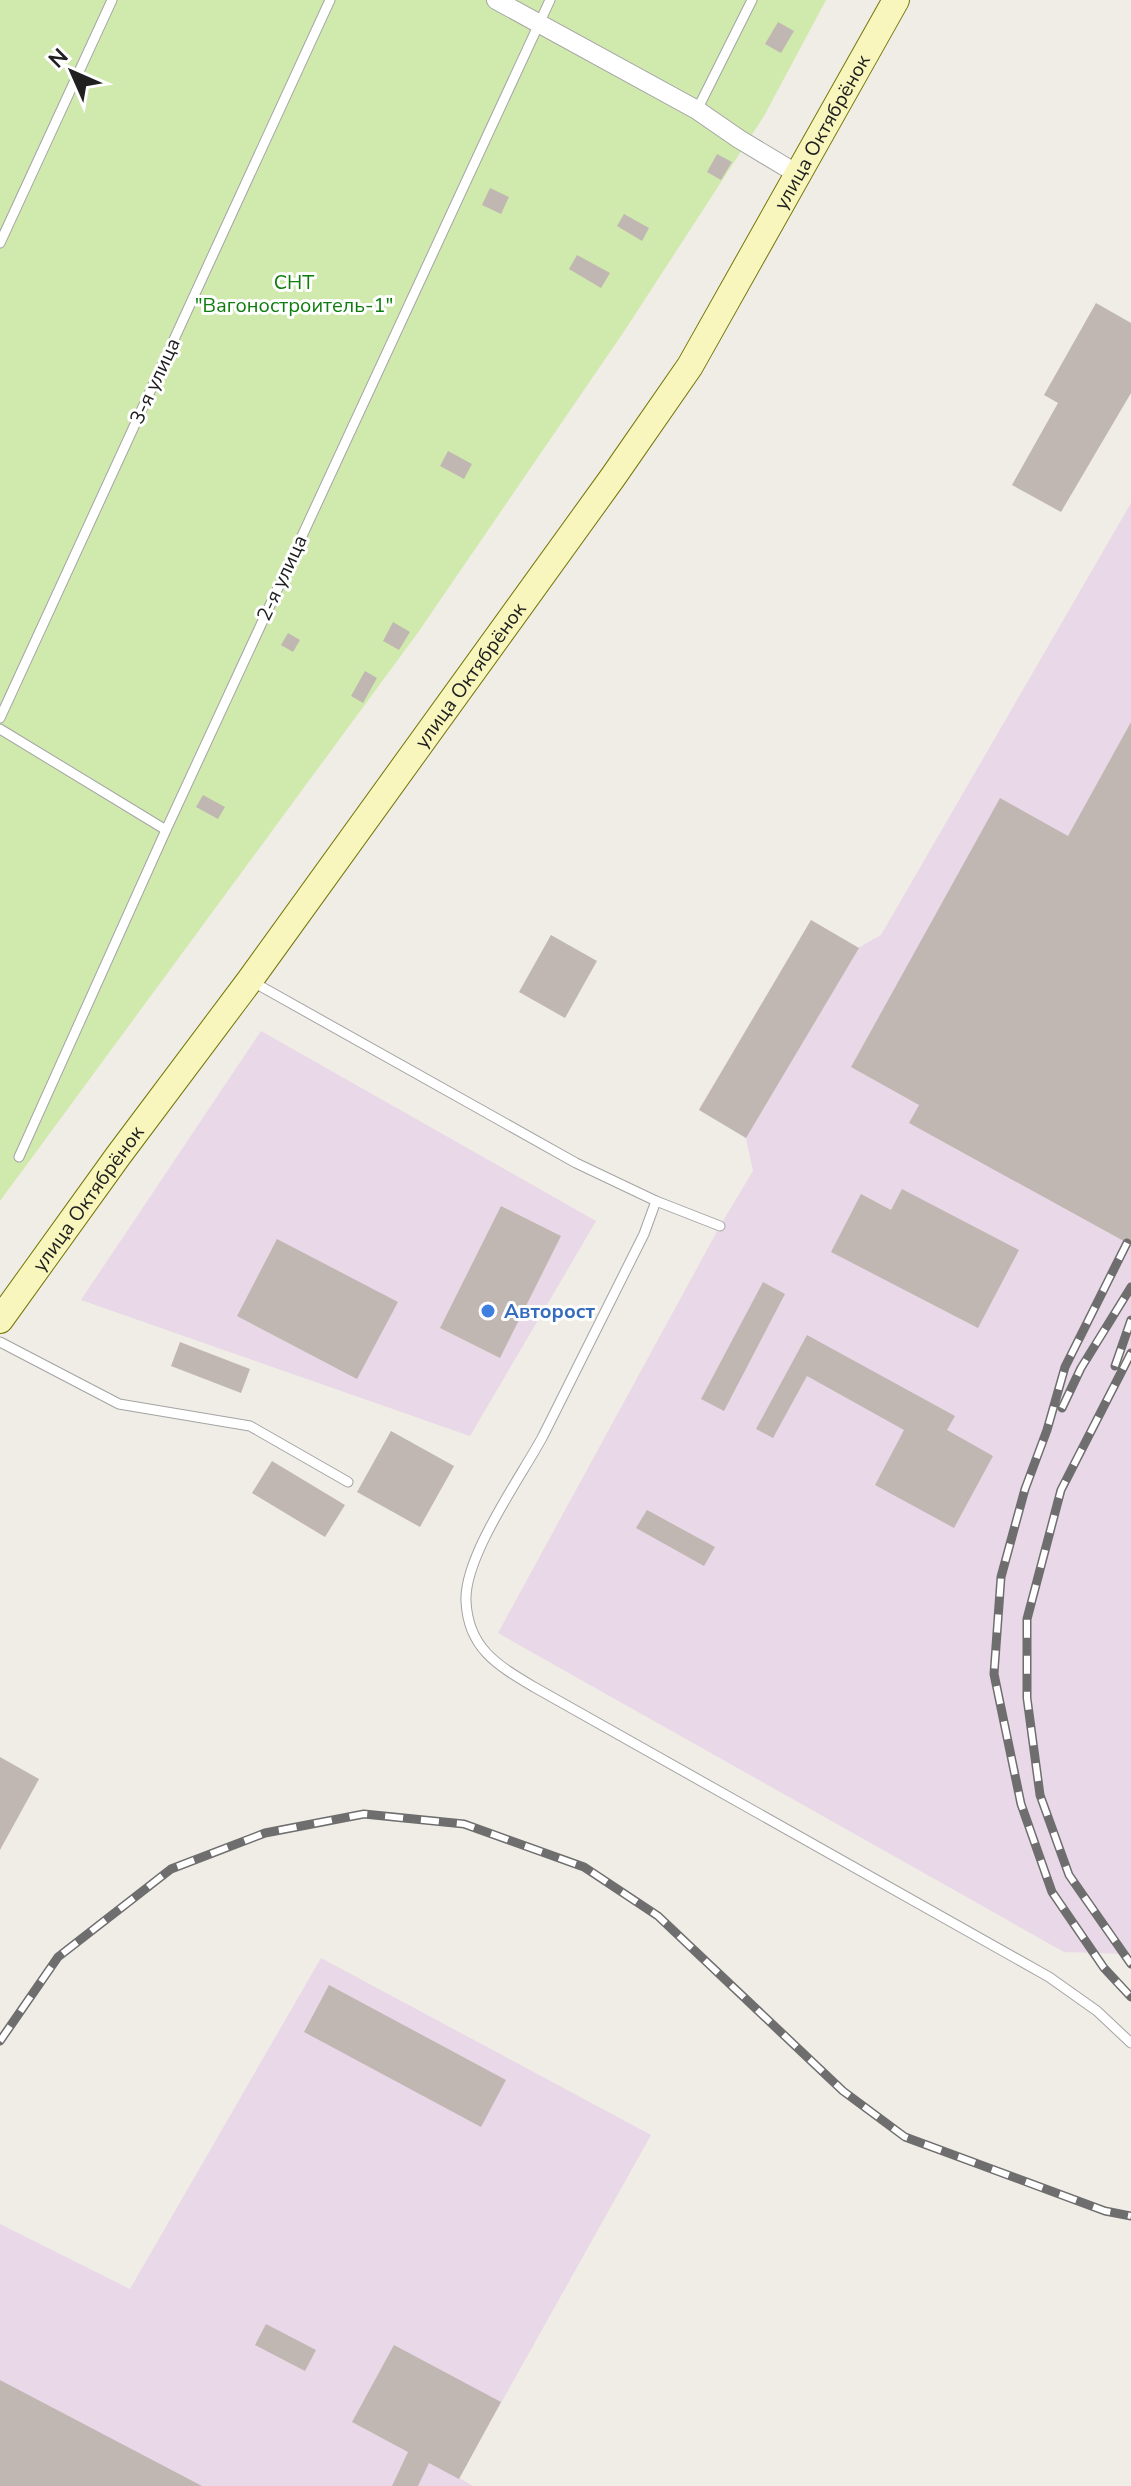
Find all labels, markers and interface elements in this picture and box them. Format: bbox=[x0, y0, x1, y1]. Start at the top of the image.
north arrow bbox=[32, 32, 112, 112]
text: N bbox=[42, 42, 75, 75]
street label: улица Октябрёнок bbox=[767, 49, 876, 214]
park label: СНТ "Вагоностроитель-1" bbox=[195, 269, 393, 319]
street label: 3-я улица bbox=[123, 334, 187, 428]
street label: 2-я улица bbox=[250, 531, 314, 625]
street label: улица Октябрёнок bbox=[408, 596, 532, 754]
street label: улица Октябрёнок bbox=[26, 1119, 150, 1277]
place label: Авторост bbox=[504, 1298, 595, 1325]
marker: Авторост bbox=[479, 1302, 497, 1320]

